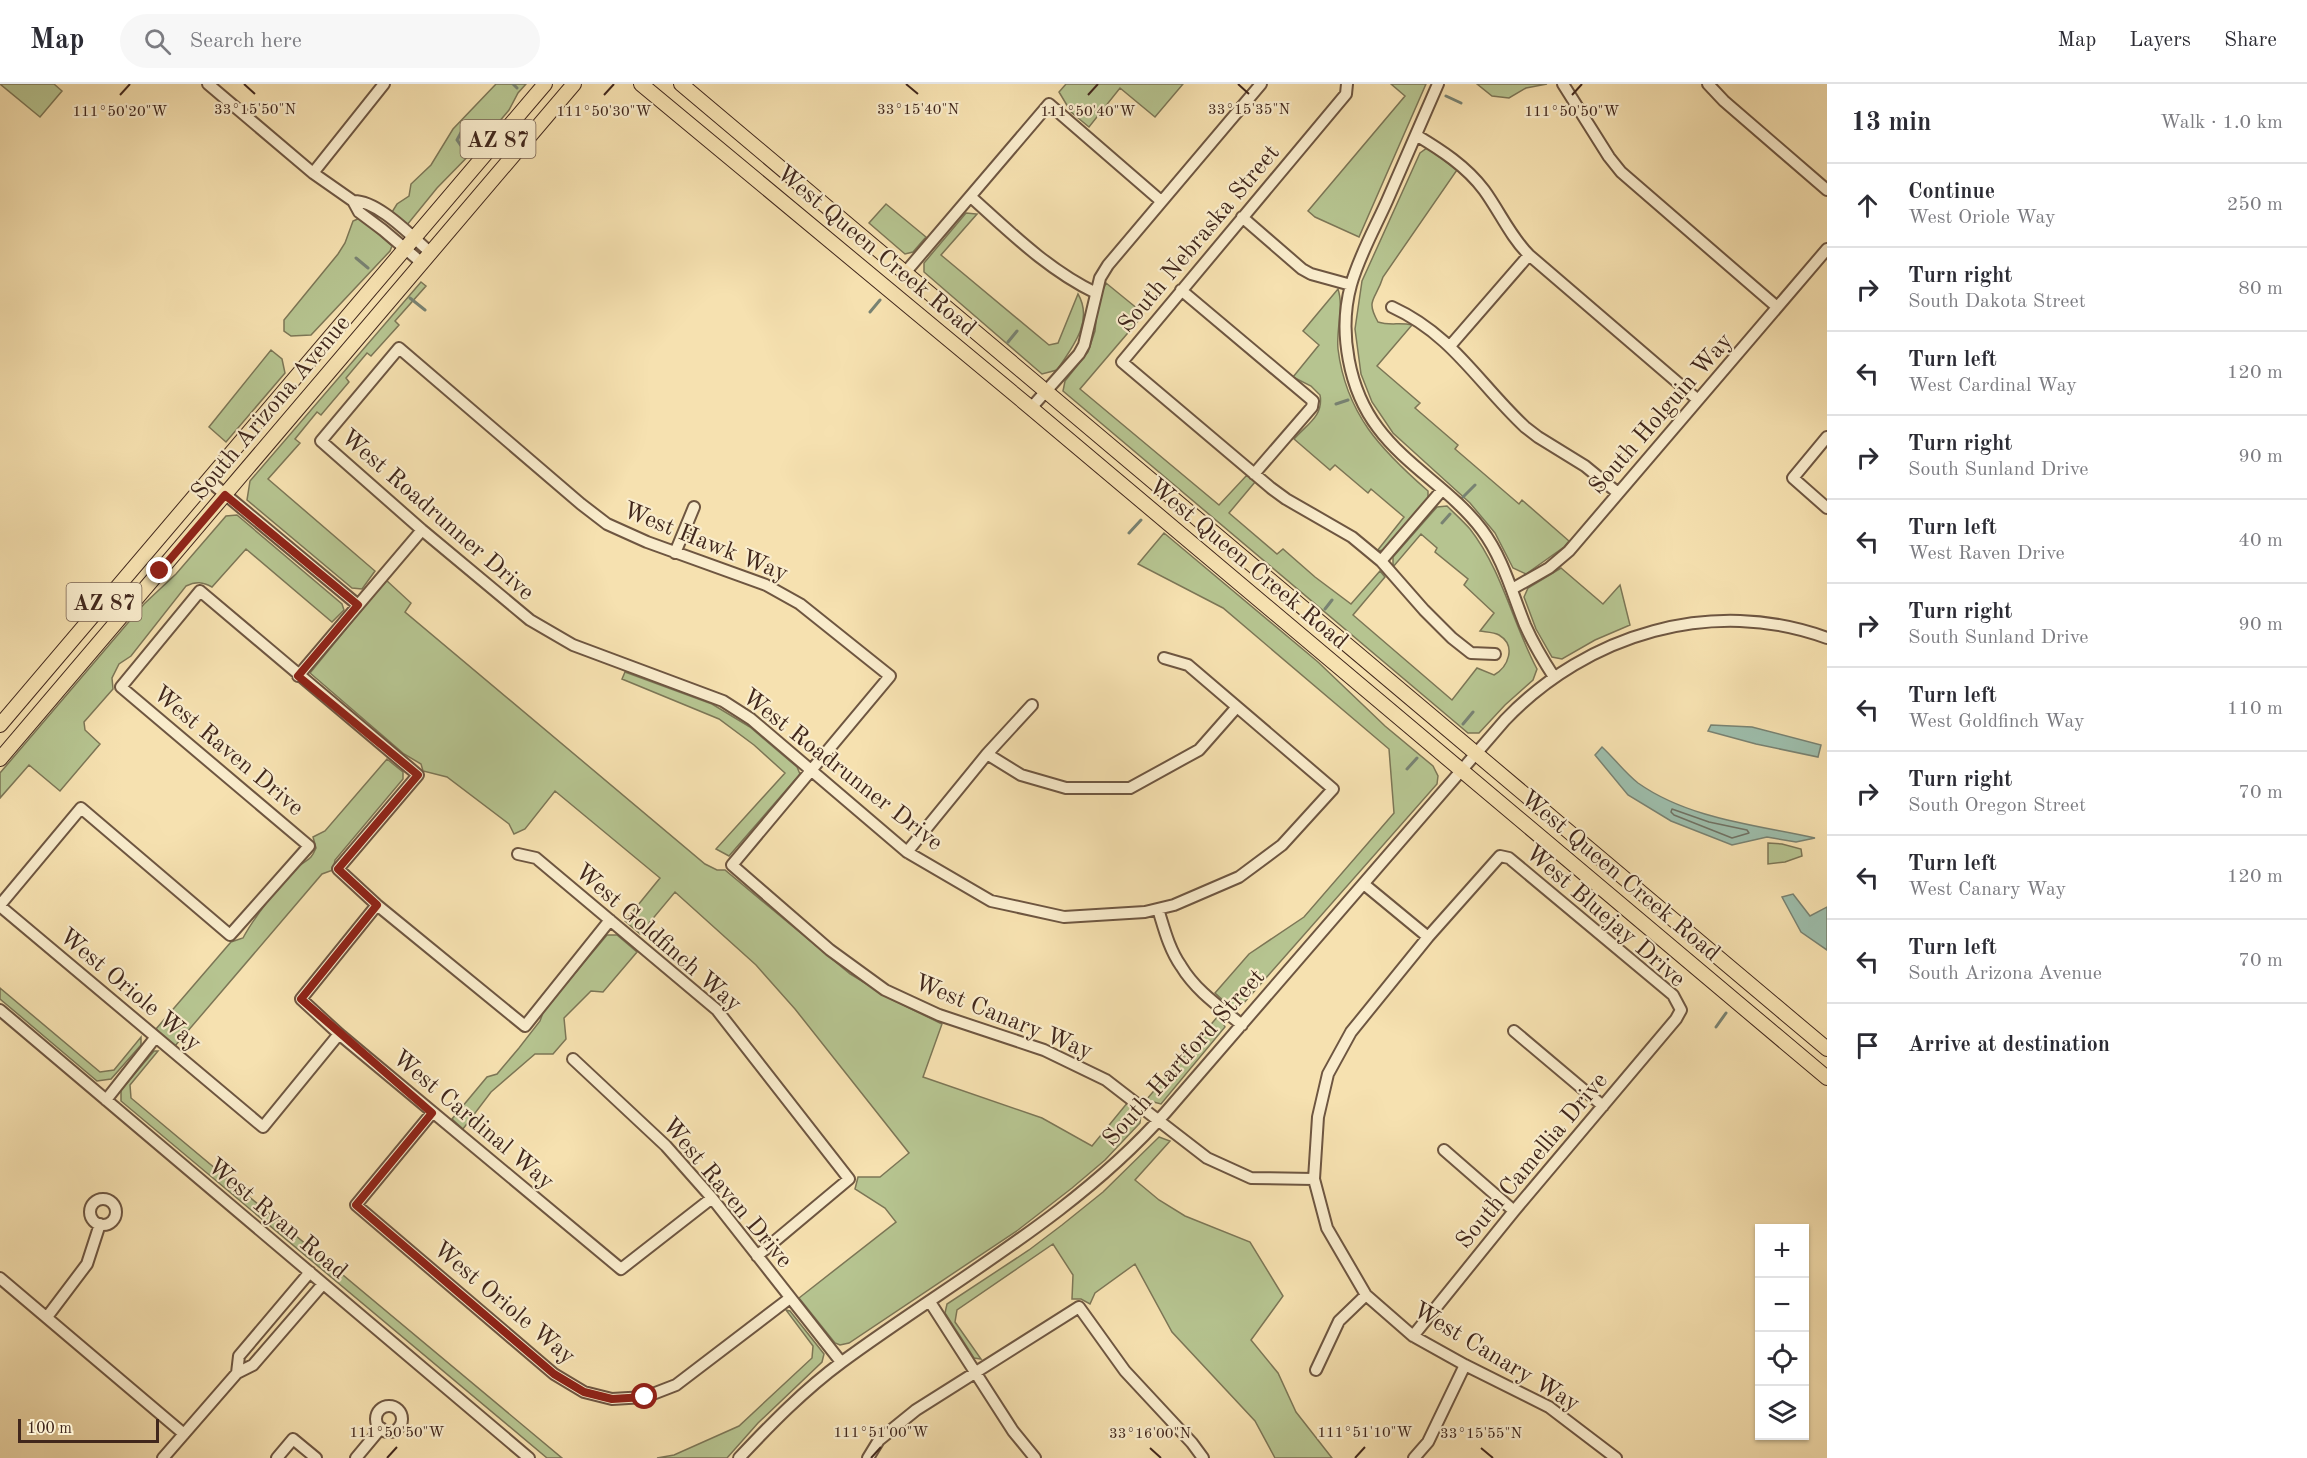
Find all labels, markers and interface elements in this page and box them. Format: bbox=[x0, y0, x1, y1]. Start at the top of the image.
search box bbox=[120, 14, 540, 68]
icon: search bbox=[141, 25, 174, 58]
text: Map bbox=[30, 27, 84, 55]
text: Search here bbox=[189, 30, 302, 52]
text: Map bbox=[2057, 30, 2096, 51]
text: Layers bbox=[2129, 30, 2191, 51]
text: Share bbox=[2224, 30, 2277, 51]
text: 33°15'50"N bbox=[214, 103, 296, 118]
text: 33°15'40"N bbox=[877, 103, 959, 118]
text: 33°15'35"N bbox=[1208, 103, 1290, 118]
text: 111°50'20"W bbox=[72, 105, 168, 120]
text: 111°50'30"W bbox=[556, 105, 652, 120]
text: 111°50'40"W bbox=[1040, 105, 1136, 120]
text: 111°50'50"W bbox=[1524, 105, 1620, 120]
text: 13 min bbox=[1851, 110, 1931, 136]
text: Walk · 1.0 km bbox=[2160, 113, 2283, 133]
road number: AZ 87 bbox=[460, 120, 536, 158]
street label: South Nebraska Street bbox=[1114, 141, 1285, 338]
street label: West Queen Creek Road bbox=[771, 161, 980, 342]
text: Continue bbox=[1908, 181, 1995, 203]
icon: ahead bbox=[1851, 189, 1884, 222]
text: 250 m bbox=[2227, 195, 2283, 215]
text: West Oriole Way bbox=[1908, 208, 2056, 228]
text: Turn right bbox=[1908, 265, 2012, 287]
icon: right bbox=[1851, 273, 1884, 306]
text: 80 m bbox=[2238, 279, 2283, 299]
text: South Dakota Street bbox=[1908, 292, 2086, 312]
street label: South Arizona Avenue bbox=[188, 311, 355, 505]
street label: South Holguin Way bbox=[1585, 329, 1738, 500]
text: Turn left bbox=[1908, 349, 1997, 371]
icon: left bbox=[1851, 357, 1884, 390]
text: 120 m bbox=[2227, 363, 2283, 383]
text: West Cardinal Way bbox=[1908, 376, 2077, 396]
street label: West Roadrunner Drive bbox=[336, 425, 538, 606]
text: Turn right bbox=[1908, 433, 2012, 455]
icon: right bbox=[1851, 441, 1884, 474]
text: 90 m bbox=[2238, 447, 2283, 467]
text: South Sunland Drive bbox=[1908, 460, 2089, 480]
street label: West Queen Creek Road bbox=[1143, 474, 1352, 655]
street label: West Hawk Way bbox=[619, 499, 792, 587]
text: Turn left bbox=[1908, 517, 1997, 539]
icon: left bbox=[1851, 525, 1884, 558]
text: 40 m bbox=[2238, 531, 2283, 551]
text: West Raven Drive bbox=[1908, 544, 2065, 564]
route end bbox=[146, 557, 172, 583]
road number: AZ 87 bbox=[66, 583, 142, 621]
text: Turn right bbox=[1908, 601, 2012, 623]
icon: right bbox=[1851, 609, 1884, 642]
text: 90 m bbox=[2238, 615, 2283, 635]
text: South Sunland Drive bbox=[1908, 628, 2089, 648]
street label: West Raven Drive bbox=[148, 682, 307, 821]
street label: West Roadrunner Drive bbox=[737, 685, 947, 856]
text: Turn left bbox=[1908, 685, 1997, 707]
icon: left bbox=[1851, 693, 1884, 726]
text: 110 m bbox=[2227, 699, 2283, 719]
text: West Goldfinch Way bbox=[1908, 712, 2085, 732]
text: Turn right bbox=[1908, 769, 2012, 791]
icon: right bbox=[1851, 777, 1884, 810]
text: 70 m bbox=[2238, 783, 2283, 803]
street label: West Queen Creek Road bbox=[1515, 786, 1724, 967]
text: South Oregon Street bbox=[1908, 796, 2086, 816]
street label: West Bluejay Drive bbox=[1520, 841, 1689, 992]
text: Turn left bbox=[1908, 853, 1997, 875]
street label: West Goldfinch Way bbox=[570, 860, 746, 1017]
icon: left bbox=[1851, 861, 1884, 894]
text: 120 m bbox=[2227, 867, 2283, 887]
text: West Canary Way bbox=[1908, 880, 2066, 900]
street label: West Oriole Way bbox=[54, 924, 205, 1057]
text: Turn left bbox=[1908, 937, 1997, 959]
icon: left bbox=[1851, 945, 1884, 978]
text: 70 m bbox=[2238, 951, 2283, 971]
text: South Arizona Avenue bbox=[1908, 964, 2102, 984]
street label: South Hartford Street bbox=[1099, 965, 1270, 1152]
street label: West Canary Way bbox=[911, 971, 1096, 1065]
icon: arrive bbox=[1851, 1029, 1884, 1062]
text: Arrive at destination bbox=[1908, 1034, 2110, 1056]
street label: West Cardinal Way bbox=[387, 1046, 558, 1195]
street label: South Camellia Drive bbox=[1452, 1069, 1613, 1254]
street label: West Raven Drive bbox=[657, 1114, 796, 1273]
street label: West Ryan Road bbox=[202, 1154, 351, 1285]
map controls bbox=[1755, 1224, 1809, 1440]
button: + bbox=[1755, 1224, 1809, 1278]
street label: West Oriole Way bbox=[428, 1237, 579, 1370]
button: − bbox=[1755, 1278, 1809, 1332]
street label: West Canary Way bbox=[1408, 1299, 1584, 1417]
button: locate bbox=[1755, 1332, 1809, 1386]
route start bbox=[631, 1383, 657, 1409]
button: layers bbox=[1755, 1386, 1809, 1440]
scale bar bbox=[18, 1416, 159, 1444]
text: 100 m bbox=[27, 1421, 72, 1437]
text: 111°50'50"W bbox=[349, 1426, 445, 1441]
text: 111°51'00"W bbox=[833, 1426, 929, 1441]
text: 111°51'10"W bbox=[1317, 1426, 1413, 1441]
text: 33°16'00"N bbox=[1109, 1427, 1191, 1442]
text: 33°15'55"N bbox=[1440, 1427, 1522, 1442]

